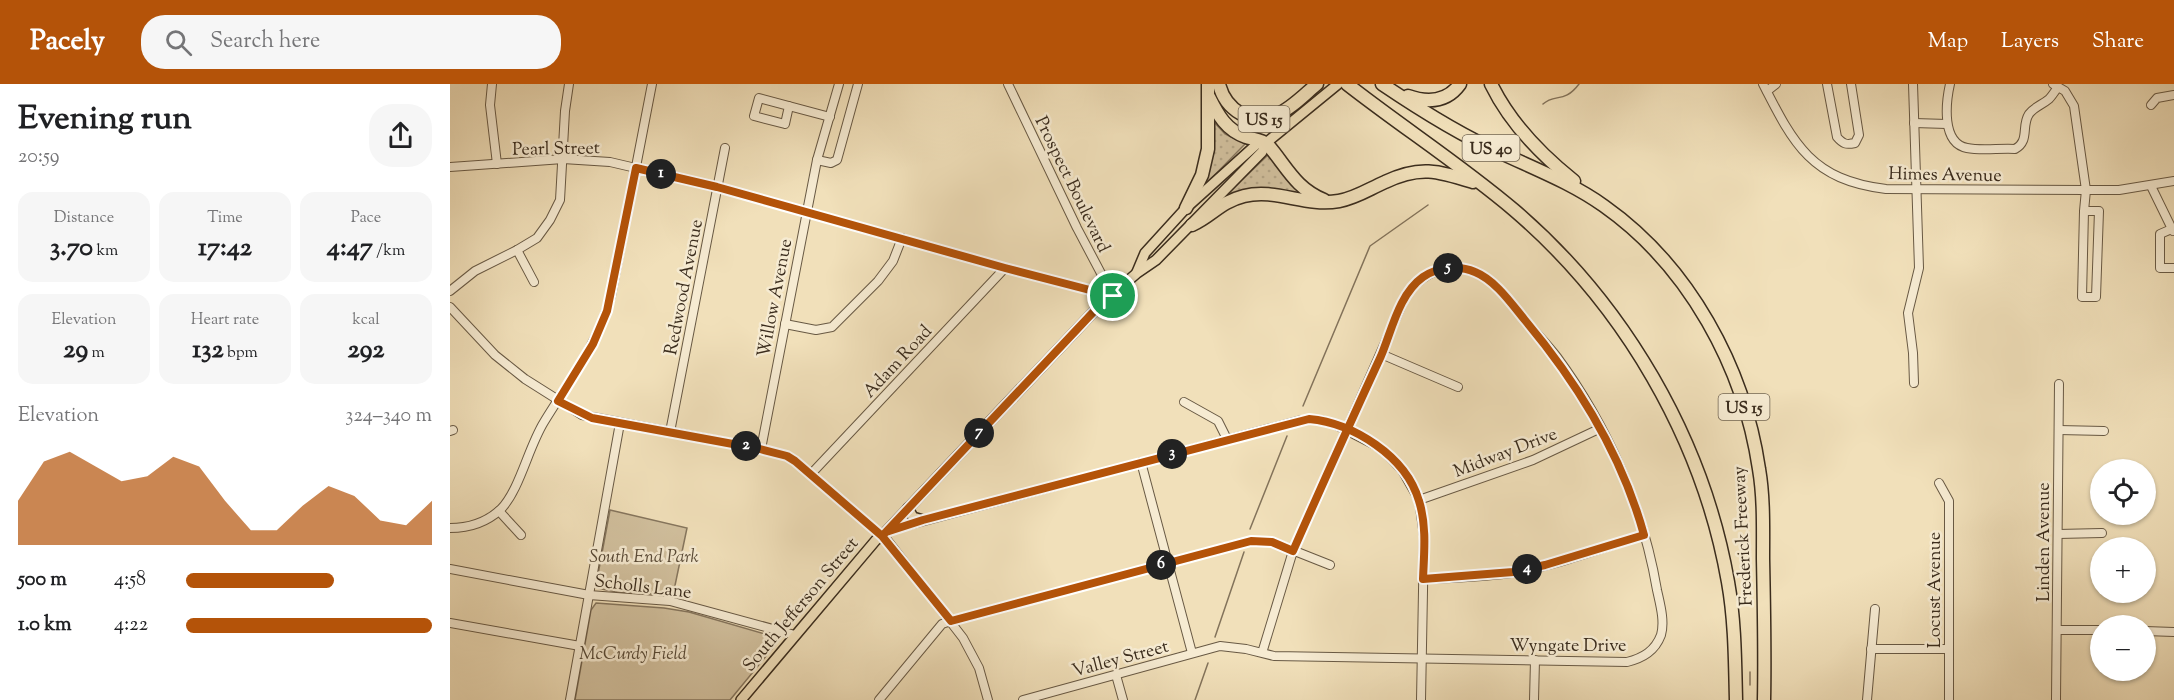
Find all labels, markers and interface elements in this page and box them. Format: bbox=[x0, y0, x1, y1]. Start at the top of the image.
search box bbox=[141, 15, 561, 69]
text: Pacely bbox=[30, 22, 105, 62]
icon: search bbox=[162, 26, 195, 59]
text: Search here bbox=[210, 26, 320, 58]
text: Map bbox=[1928, 27, 1968, 57]
text: Layers bbox=[2001, 27, 2059, 57]
text: Share bbox=[2092, 27, 2144, 57]
text: Evening run bbox=[18, 96, 192, 144]
button: share bbox=[369, 104, 432, 167]
road number: US 15 bbox=[1238, 106, 1290, 132]
street label: Prospect Boulevard bbox=[1027, 112, 1116, 257]
road number: US 40 bbox=[1462, 135, 1520, 161]
street label: Pearl Street bbox=[512, 136, 600, 164]
text: 20:59 bbox=[18, 143, 60, 172]
pin: 1 bbox=[646, 159, 676, 189]
text: 1 bbox=[658, 162, 664, 185]
street label: Himes Avenue bbox=[1888, 162, 2002, 190]
text: Distance bbox=[54, 207, 114, 230]
text: Time bbox=[207, 207, 243, 230]
text: Pace bbox=[351, 207, 381, 230]
street label: Redwood Avenue bbox=[659, 217, 711, 357]
text: 3.70 bbox=[50, 230, 93, 267]
text: 17:42 bbox=[198, 230, 252, 267]
text: 4:47 bbox=[327, 230, 373, 267]
street label: Willow Avenue bbox=[752, 237, 800, 360]
text: km bbox=[93, 240, 118, 263]
text: /km bbox=[373, 240, 405, 263]
pin: 5 bbox=[1433, 253, 1463, 283]
text: 5 bbox=[1445, 256, 1451, 279]
pin bbox=[1087, 270, 1138, 321]
icon: arrive bbox=[1096, 279, 1129, 312]
text: Elevation bbox=[52, 309, 116, 332]
text: Heart rate bbox=[191, 309, 259, 332]
text: kcal bbox=[352, 309, 380, 332]
street label: Adam Road bbox=[858, 320, 939, 405]
text: 29 bbox=[63, 332, 88, 369]
text: 132 bbox=[192, 332, 224, 369]
text: 292 bbox=[348, 332, 384, 369]
text: m bbox=[88, 342, 105, 365]
text: bpm bbox=[224, 342, 258, 365]
road number: US 15 bbox=[1718, 394, 1770, 420]
text: Elevation bbox=[18, 402, 99, 431]
text: 324–340 m bbox=[345, 402, 432, 431]
pin: 7 bbox=[964, 418, 994, 448]
text: 7 bbox=[975, 421, 983, 444]
street label: Midway Drive bbox=[1450, 422, 1561, 486]
pin: 2 bbox=[731, 431, 761, 461]
text: 2 bbox=[742, 434, 750, 457]
pin: 3 bbox=[1157, 439, 1187, 469]
text: 3 bbox=[1169, 442, 1175, 465]
map controls bbox=[2090, 459, 2156, 681]
button: locate bbox=[2090, 459, 2156, 525]
street label: Frederick Freeway bbox=[1727, 465, 1761, 607]
street label: Linden Avenue bbox=[2032, 482, 2058, 602]
street label: South Jefferson Street bbox=[737, 532, 866, 678]
street label: Locust Avenue bbox=[1923, 532, 1949, 648]
button: + bbox=[2090, 537, 2156, 603]
park label: South End Park bbox=[589, 545, 699, 571]
pin: 6 bbox=[1146, 550, 1176, 580]
text: 6 bbox=[1157, 553, 1165, 576]
pin: 4 bbox=[1512, 554, 1542, 584]
text: 4 bbox=[1523, 557, 1531, 580]
text: 500 m bbox=[18, 566, 67, 595]
text: 4:58 bbox=[114, 566, 146, 595]
street label: Scholls Lane bbox=[593, 569, 693, 607]
text: 1.0 km bbox=[18, 611, 72, 640]
text: 4:22 bbox=[114, 611, 148, 640]
button: − bbox=[2090, 615, 2156, 681]
street label: Wyngate Drive bbox=[1510, 634, 1626, 660]
street label: Valley Street bbox=[1069, 635, 1172, 685]
park label: McCurdy Field bbox=[579, 642, 687, 668]

